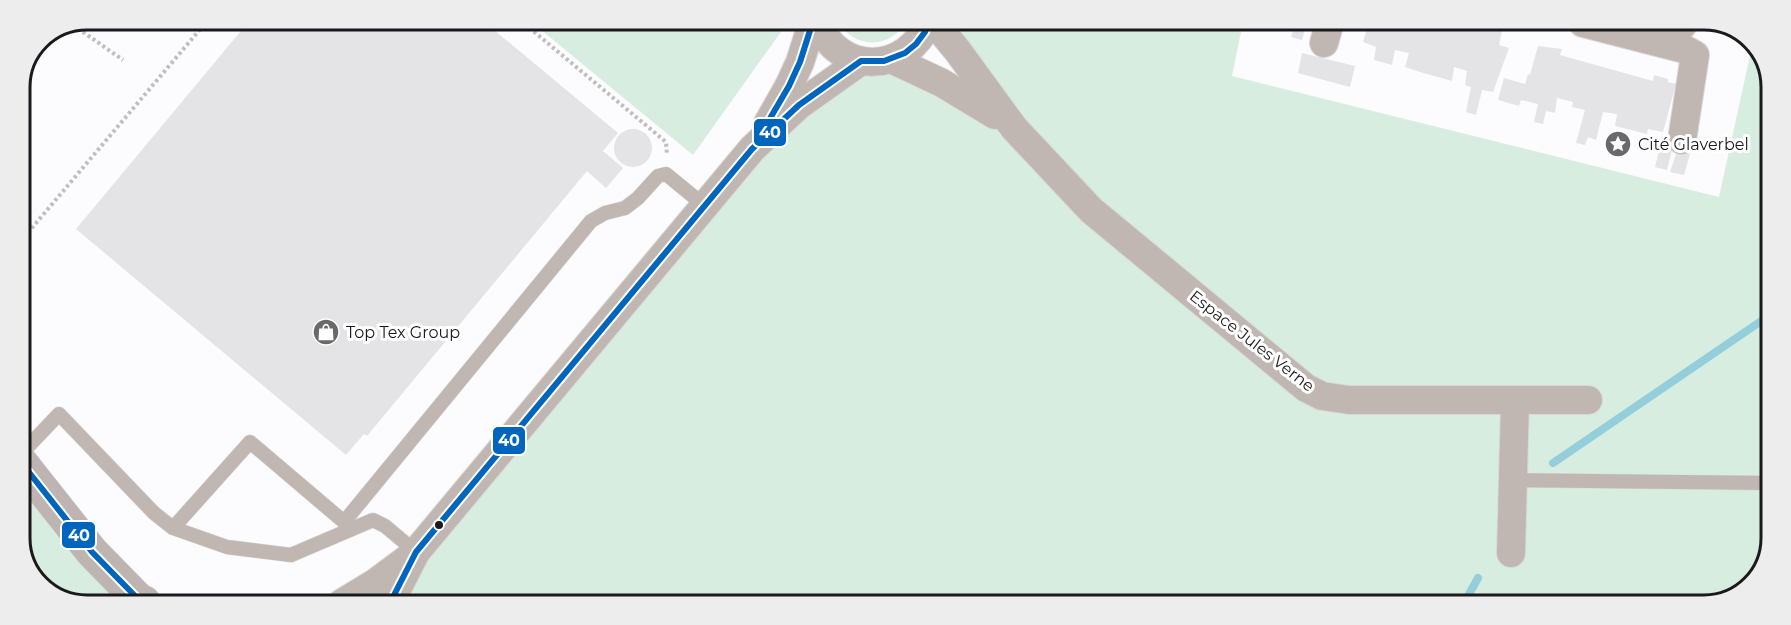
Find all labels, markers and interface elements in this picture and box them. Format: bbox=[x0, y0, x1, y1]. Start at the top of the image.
line badge: 40 bbox=[753, 118, 787, 147]
text: 40 bbox=[759, 123, 781, 142]
place icon: Cité Glaverbel bbox=[1603, 129, 1633, 159]
place label: Cité Glaverbel bbox=[1638, 135, 1749, 154]
street label: Espace Jules Verne bbox=[1186, 286, 1318, 396]
shop icon: Top Tex Group bbox=[311, 317, 341, 347]
place label: Top Tex Group bbox=[346, 323, 460, 342]
line badge: 40 bbox=[492, 426, 526, 455]
text: 40 bbox=[498, 431, 520, 450]
unlabelled marker bbox=[433, 519, 445, 531]
line badge: 40 bbox=[61, 521, 96, 549]
text: 40 bbox=[68, 526, 90, 545]

